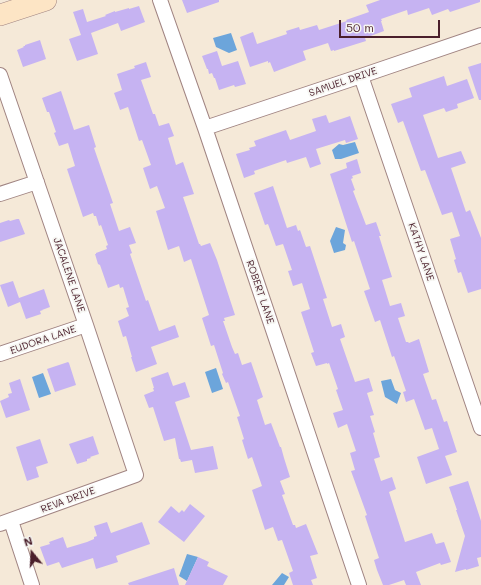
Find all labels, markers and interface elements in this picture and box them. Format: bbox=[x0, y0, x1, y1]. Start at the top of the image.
scale bar bbox=[341, 12, 442, 38]
text: 50 m bbox=[346, 19, 374, 35]
street label: SAMUEL DRIVE bbox=[307, 65, 379, 99]
street label: KATHY LANE bbox=[405, 221, 437, 283]
street label: JACALENE LANE bbox=[51, 236, 87, 314]
street label: ROBERT LANE bbox=[243, 258, 277, 326]
street label: EUDORA LANE bbox=[8, 323, 78, 357]
street label: REVA DRIVE bbox=[39, 485, 97, 515]
north arrow bbox=[12, 533, 52, 573]
text: N bbox=[22, 533, 34, 550]

